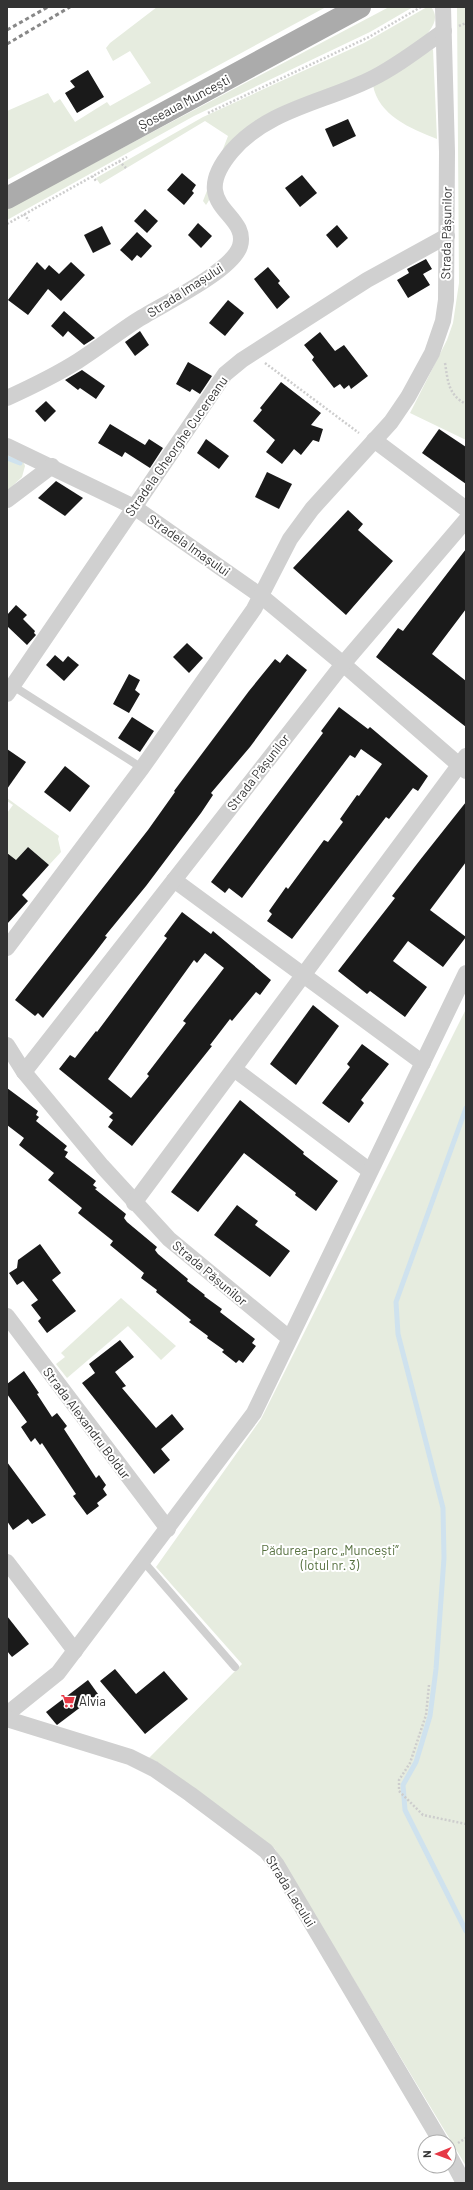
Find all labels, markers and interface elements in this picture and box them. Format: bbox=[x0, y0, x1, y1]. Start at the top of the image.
street label: Șoseaua Muncești bbox=[135, 71, 233, 133]
street label: Strada Pășunilor bbox=[437, 186, 455, 279]
street label: Strada Imașului bbox=[144, 260, 226, 320]
street label: Stradela Gheorghe Cucereanu bbox=[121, 373, 231, 519]
street label: Stradela Imașului bbox=[145, 511, 233, 579]
street label: Strada Pășunilor bbox=[223, 730, 293, 813]
street label: Strada Pășunilor bbox=[169, 1237, 251, 1309]
street label: Strada Alexandru Boldur bbox=[40, 1364, 134, 1482]
park label: Pădurea-parc „Muncești” (lotul nr. 3) bbox=[261, 1542, 399, 1573]
supermarket icon: Alvia bbox=[60, 1693, 76, 1709]
place label: Alvia bbox=[79, 1693, 106, 1709]
street label: Strada Lacului bbox=[263, 1852, 319, 1930]
north arrow bbox=[417, 2134, 457, 2174]
text: N bbox=[420, 2150, 433, 2158]

